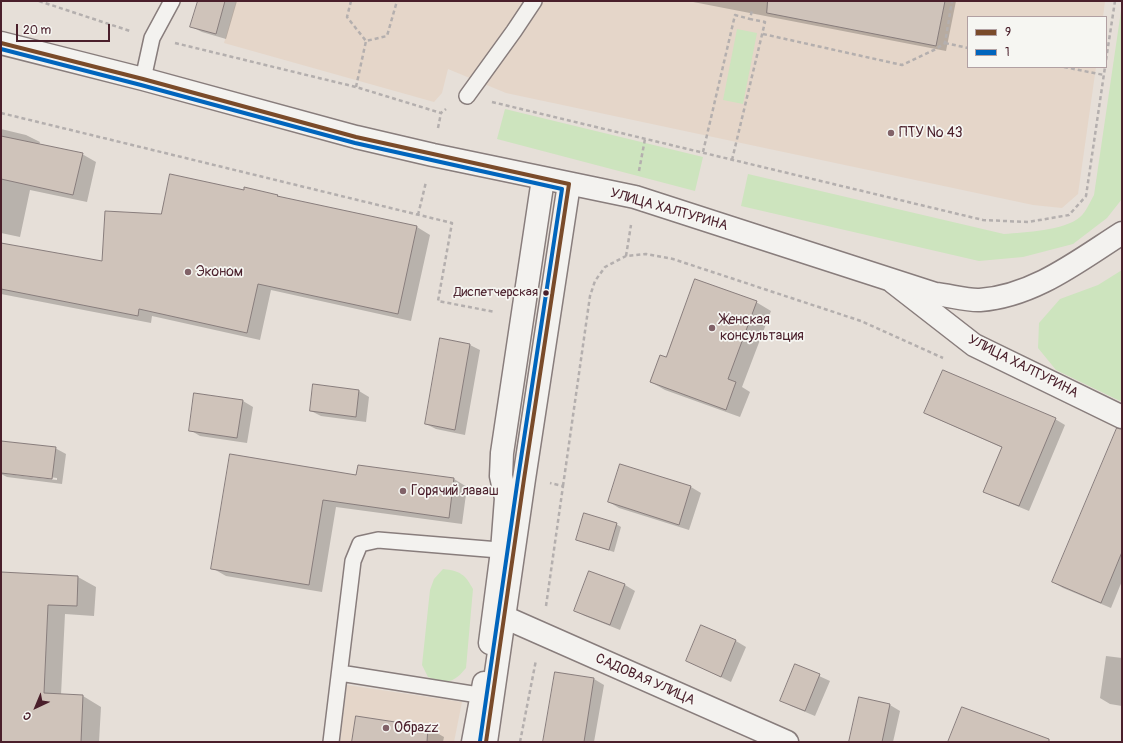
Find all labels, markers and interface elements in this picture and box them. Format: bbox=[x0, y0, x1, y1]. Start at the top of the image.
scale bar bbox=[18, 16, 112, 42]
legend bbox=[967, 16, 1107, 68]
text: 20 m bbox=[23, 23, 51, 38]
text: 9 bbox=[1005, 25, 1011, 40]
text: 1 bbox=[1005, 45, 1010, 60]
place label: ПТУ № 43 bbox=[899, 125, 963, 141]
marker: ПТУ № 43 bbox=[886, 128, 896, 138]
street label: УЛИЦА ХАЛТУРИНА bbox=[608, 185, 730, 235]
place label: Эконом bbox=[196, 264, 243, 280]
marker: Эконом bbox=[183, 267, 193, 277]
place label: Диспетчерская bbox=[454, 285, 538, 301]
marker: Диспетчерская bbox=[541, 288, 551, 298]
place label: Женская консультация bbox=[720, 312, 804, 344]
marker: Женская консультация bbox=[707, 323, 717, 333]
street label: УЛИЦА ХАЛТУРИНА bbox=[965, 332, 1081, 402]
place label: Горячий лаваш bbox=[411, 483, 499, 499]
marker: Горячий лаваш bbox=[398, 486, 408, 496]
street label: САДОВАЯ УЛИЦА bbox=[593, 650, 697, 710]
north arrow bbox=[16, 687, 56, 727]
text: С bbox=[20, 709, 34, 723]
place label: Обраzz bbox=[394, 720, 439, 736]
marker: Обраzz bbox=[381, 723, 391, 733]

